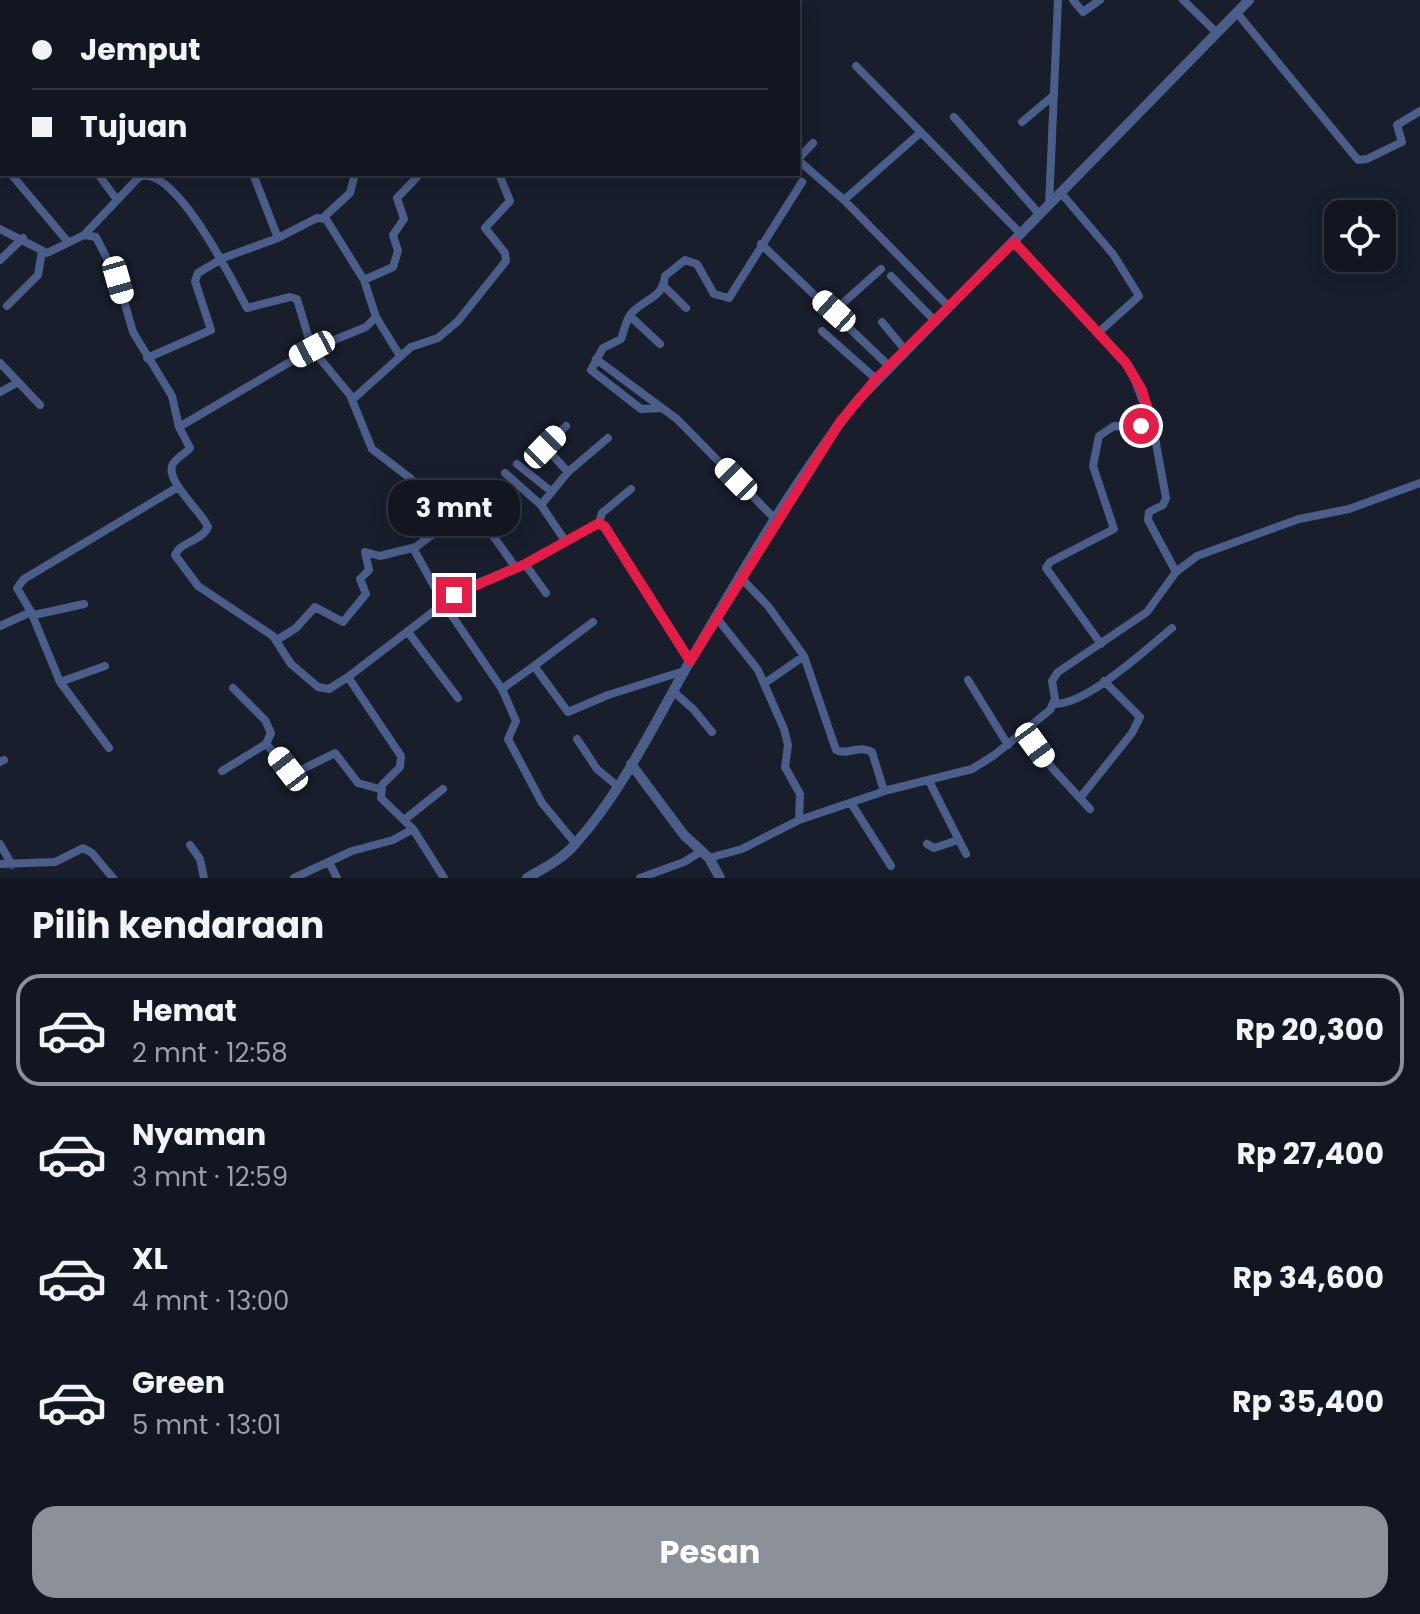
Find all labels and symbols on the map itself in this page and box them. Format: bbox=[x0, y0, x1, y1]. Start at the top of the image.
car bbox=[100, 254, 136, 306]
car bbox=[808, 286, 860, 336]
car bbox=[285, 327, 339, 371]
route start bbox=[1123, 408, 1159, 444]
car bbox=[520, 421, 570, 473]
car bbox=[711, 454, 761, 504]
callout: 3 mnt bbox=[388, 479, 520, 535]
route end bbox=[436, 577, 472, 613]
car bbox=[1011, 719, 1059, 771]
car bbox=[264, 743, 312, 795]

